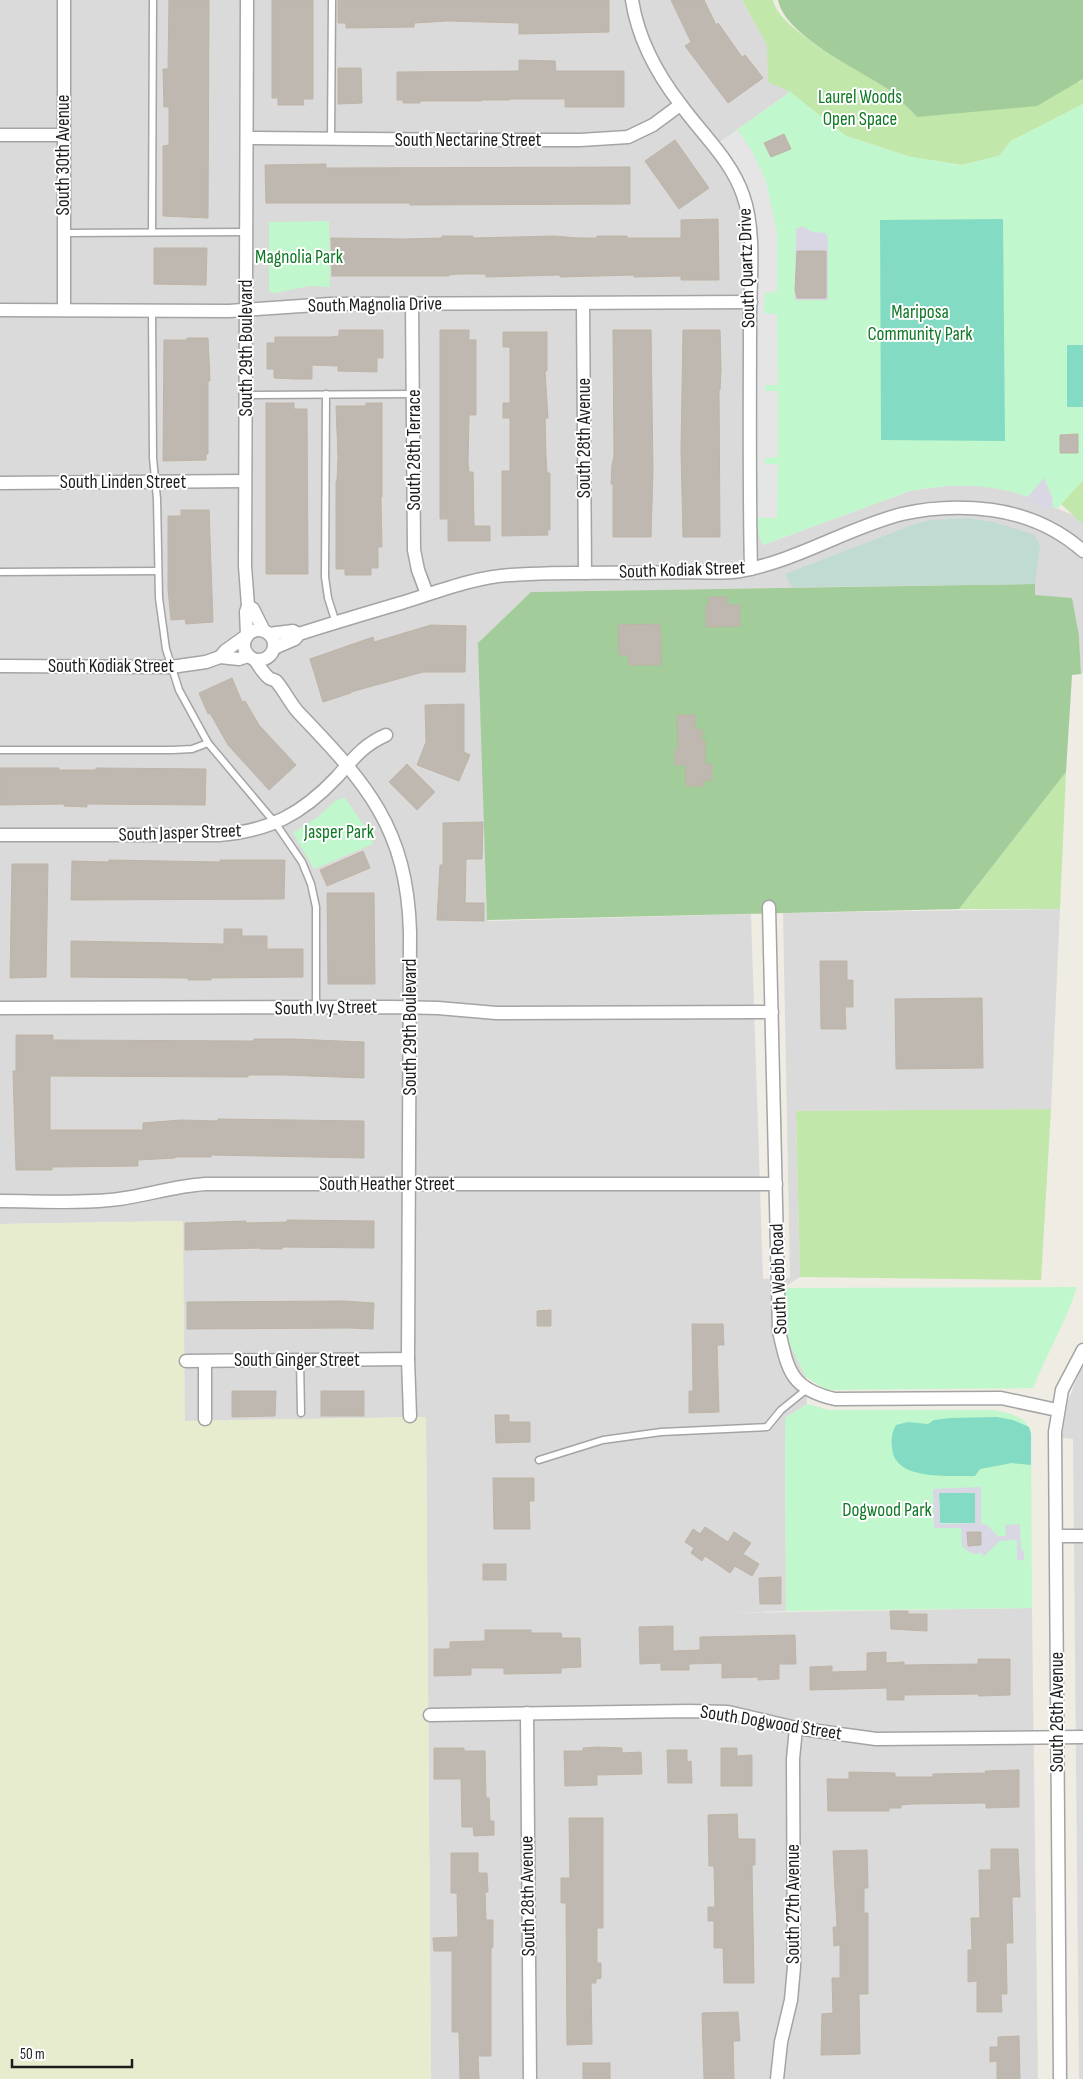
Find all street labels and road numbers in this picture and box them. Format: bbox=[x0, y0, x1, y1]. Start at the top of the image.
street label: South 30th Avenue bbox=[52, 95, 75, 215]
street label: South Nectarine Street bbox=[395, 129, 542, 152]
street label: South Quartz Drive bbox=[733, 208, 761, 328]
street label: South 29th Boulevard bbox=[235, 279, 258, 417]
street label: South Magnolia Drive bbox=[308, 292, 442, 318]
street label: South 28th Avenue bbox=[573, 378, 596, 498]
street label: South 28th Terrace bbox=[403, 389, 426, 511]
street label: South Linden Street bbox=[60, 471, 186, 494]
street label: South Kodiak Street bbox=[619, 556, 746, 584]
street label: South Kodiak Street bbox=[48, 655, 174, 678]
street label: South Jasper Street bbox=[118, 819, 242, 847]
street label: South 29th Boulevard bbox=[399, 958, 422, 1096]
street label: South Ivy Street bbox=[275, 996, 378, 1020]
street label: South Heather Street bbox=[319, 1173, 455, 1196]
street label: South Webb Road bbox=[766, 1223, 792, 1335]
street label: South Ginger Street bbox=[234, 1349, 360, 1372]
street label: South 26th Avenue bbox=[1046, 1652, 1069, 1772]
street label: South Dogwood Street bbox=[699, 1700, 844, 1746]
street label: South 28th Avenue bbox=[515, 1836, 541, 1956]
street label: South 27th Avenue bbox=[782, 1844, 805, 1964]

